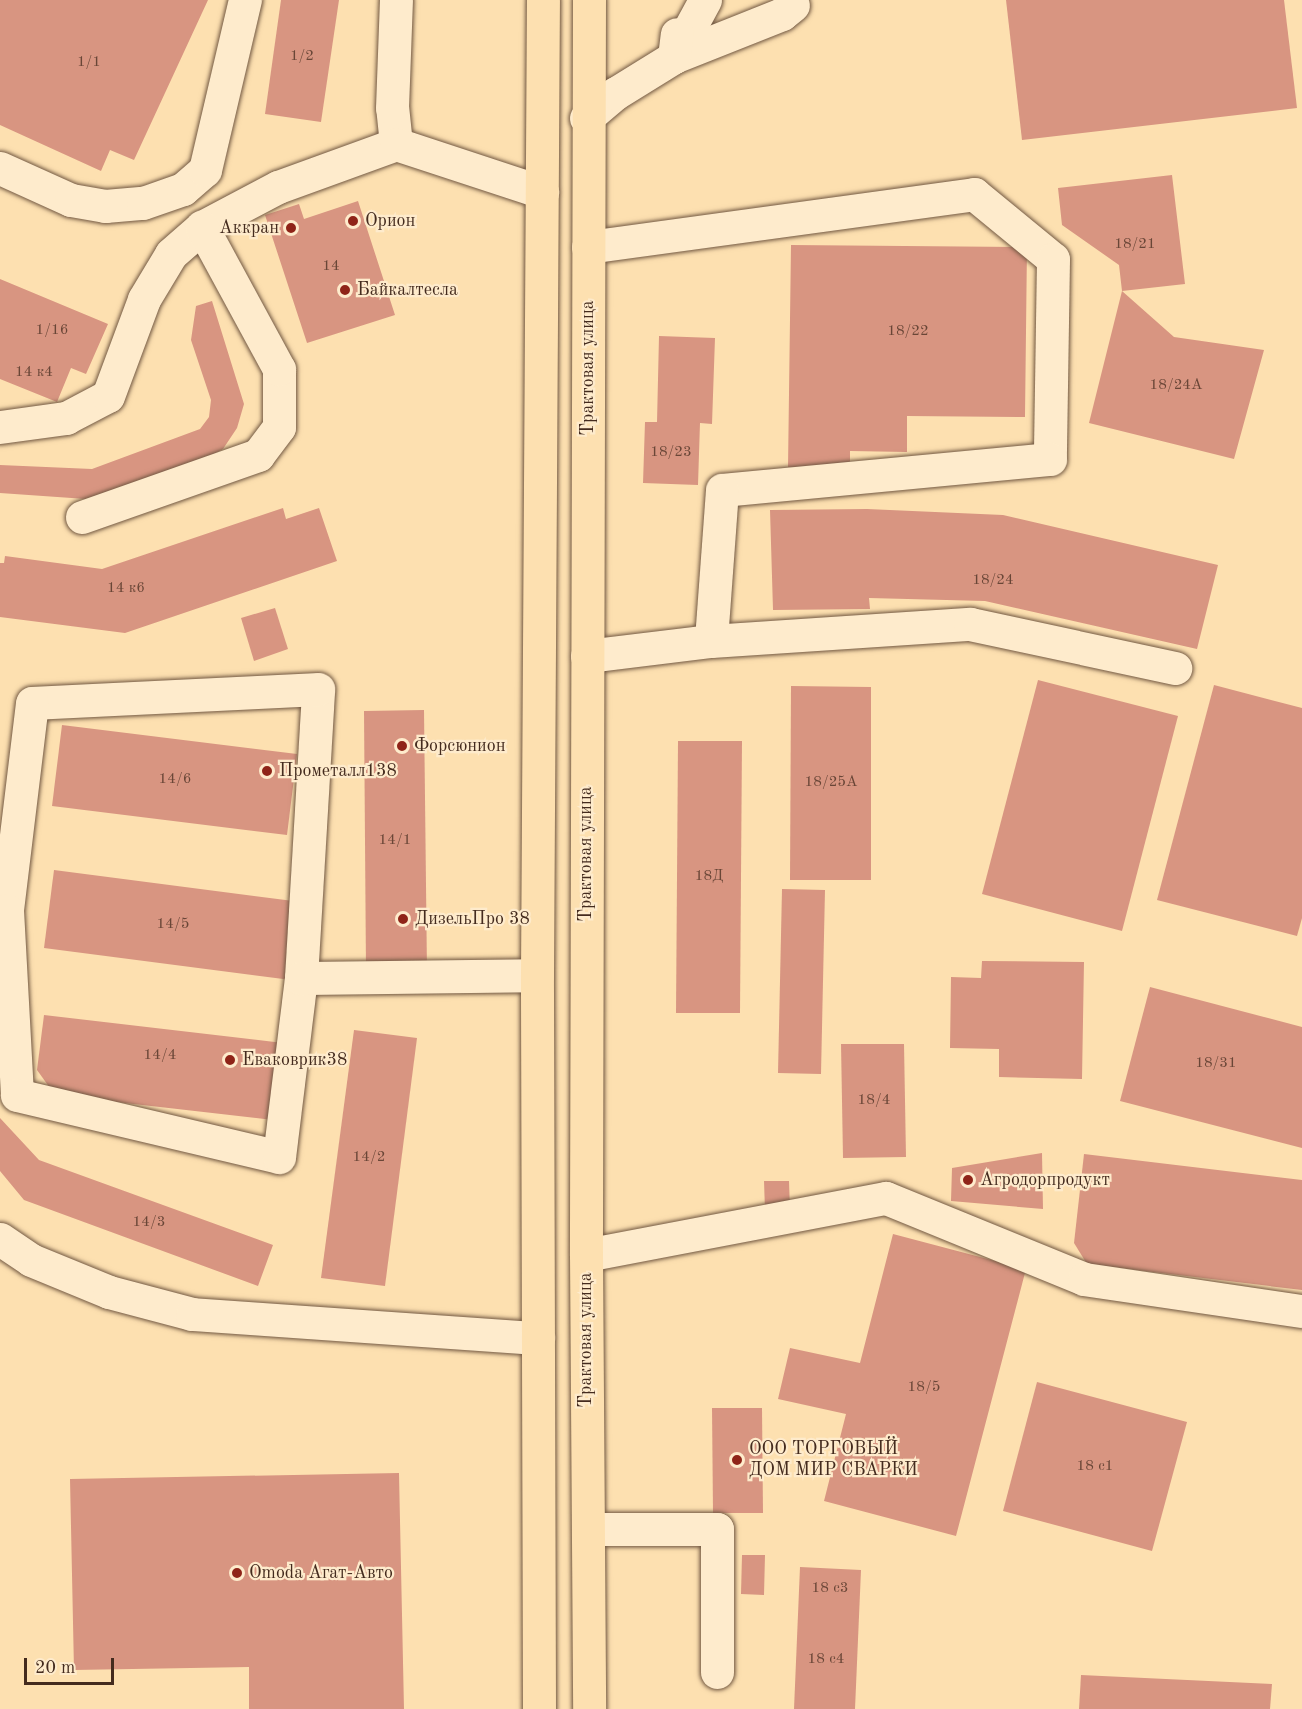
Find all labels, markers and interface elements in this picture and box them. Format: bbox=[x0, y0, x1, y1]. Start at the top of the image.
house number: 1/2 bbox=[290, 48, 314, 66]
house number: 1/1 bbox=[77, 54, 101, 72]
place label: Орион bbox=[365, 210, 415, 232]
marker: Орион bbox=[346, 214, 360, 228]
place label: Аккран bbox=[219, 217, 279, 239]
marker: Аккран bbox=[284, 221, 298, 235]
house number: 18/21 bbox=[1114, 236, 1156, 254]
house number: 14 bbox=[322, 258, 340, 276]
place label: Байкалтесла bbox=[357, 279, 458, 301]
marker: Байкалтесла bbox=[338, 283, 352, 297]
street label: Трактовая улица bbox=[577, 300, 599, 436]
house number: 1/16 bbox=[36, 322, 68, 340]
house number: 18/22 bbox=[887, 323, 929, 341]
house number: 14 к4 bbox=[15, 364, 53, 382]
house number: 18/24А bbox=[1149, 377, 1203, 395]
house number: 18/23 bbox=[650, 444, 692, 462]
house number: 18/24 bbox=[972, 572, 1014, 590]
house number: 14 к6 bbox=[107, 580, 145, 598]
place label: Форсюнион bbox=[414, 735, 506, 757]
marker: Форсюнион bbox=[395, 739, 409, 753]
place label: Прометалл138 bbox=[279, 760, 397, 782]
marker: Прометалл138 bbox=[260, 764, 274, 778]
house number: 14/6 bbox=[159, 771, 191, 789]
house number: 18/25А bbox=[804, 774, 858, 792]
street label: Трактовая улица bbox=[575, 786, 597, 922]
house number: 14/1 bbox=[379, 832, 411, 850]
house number: 18Д bbox=[695, 868, 723, 886]
place label: ДизельПро 38 bbox=[415, 908, 530, 930]
marker: ДизельПро 38 bbox=[396, 912, 410, 926]
house number: 14/5 bbox=[157, 916, 189, 934]
house number: 14/4 bbox=[144, 1047, 176, 1065]
place label: Еваковрик38 bbox=[242, 1049, 347, 1071]
marker: Еваковрик38 bbox=[223, 1053, 237, 1067]
house number: 18/31 bbox=[1195, 1055, 1237, 1073]
house number: 18/4 bbox=[858, 1092, 890, 1110]
house number: 14/2 bbox=[353, 1149, 385, 1167]
place label: Агродорпродукт bbox=[980, 1169, 1110, 1191]
marker: Агродорпродукт bbox=[961, 1173, 975, 1187]
house number: 14/3 bbox=[133, 1214, 165, 1232]
street label: Трактовая улица bbox=[575, 1272, 597, 1408]
house number: 18/5 bbox=[908, 1379, 940, 1397]
place label: ООО ТОРГОВЫЙ ДОМ МИР СВАРКИ bbox=[749, 1439, 918, 1482]
marker: ООО ТОРГОВЫЙ ДОМ МИР СВАРКИ bbox=[730, 1453, 744, 1467]
house number: 18 с1 bbox=[1077, 1458, 1113, 1476]
place label: Omoda Агат-Авто bbox=[249, 1562, 393, 1584]
marker: Omoda Агат-Авто bbox=[230, 1566, 244, 1580]
house number: 18 с3 bbox=[812, 1580, 848, 1598]
scale bar bbox=[27, 1646, 117, 1684]
house number: 18 с4 bbox=[808, 1651, 844, 1669]
text: 20 m bbox=[35, 1659, 75, 1677]

